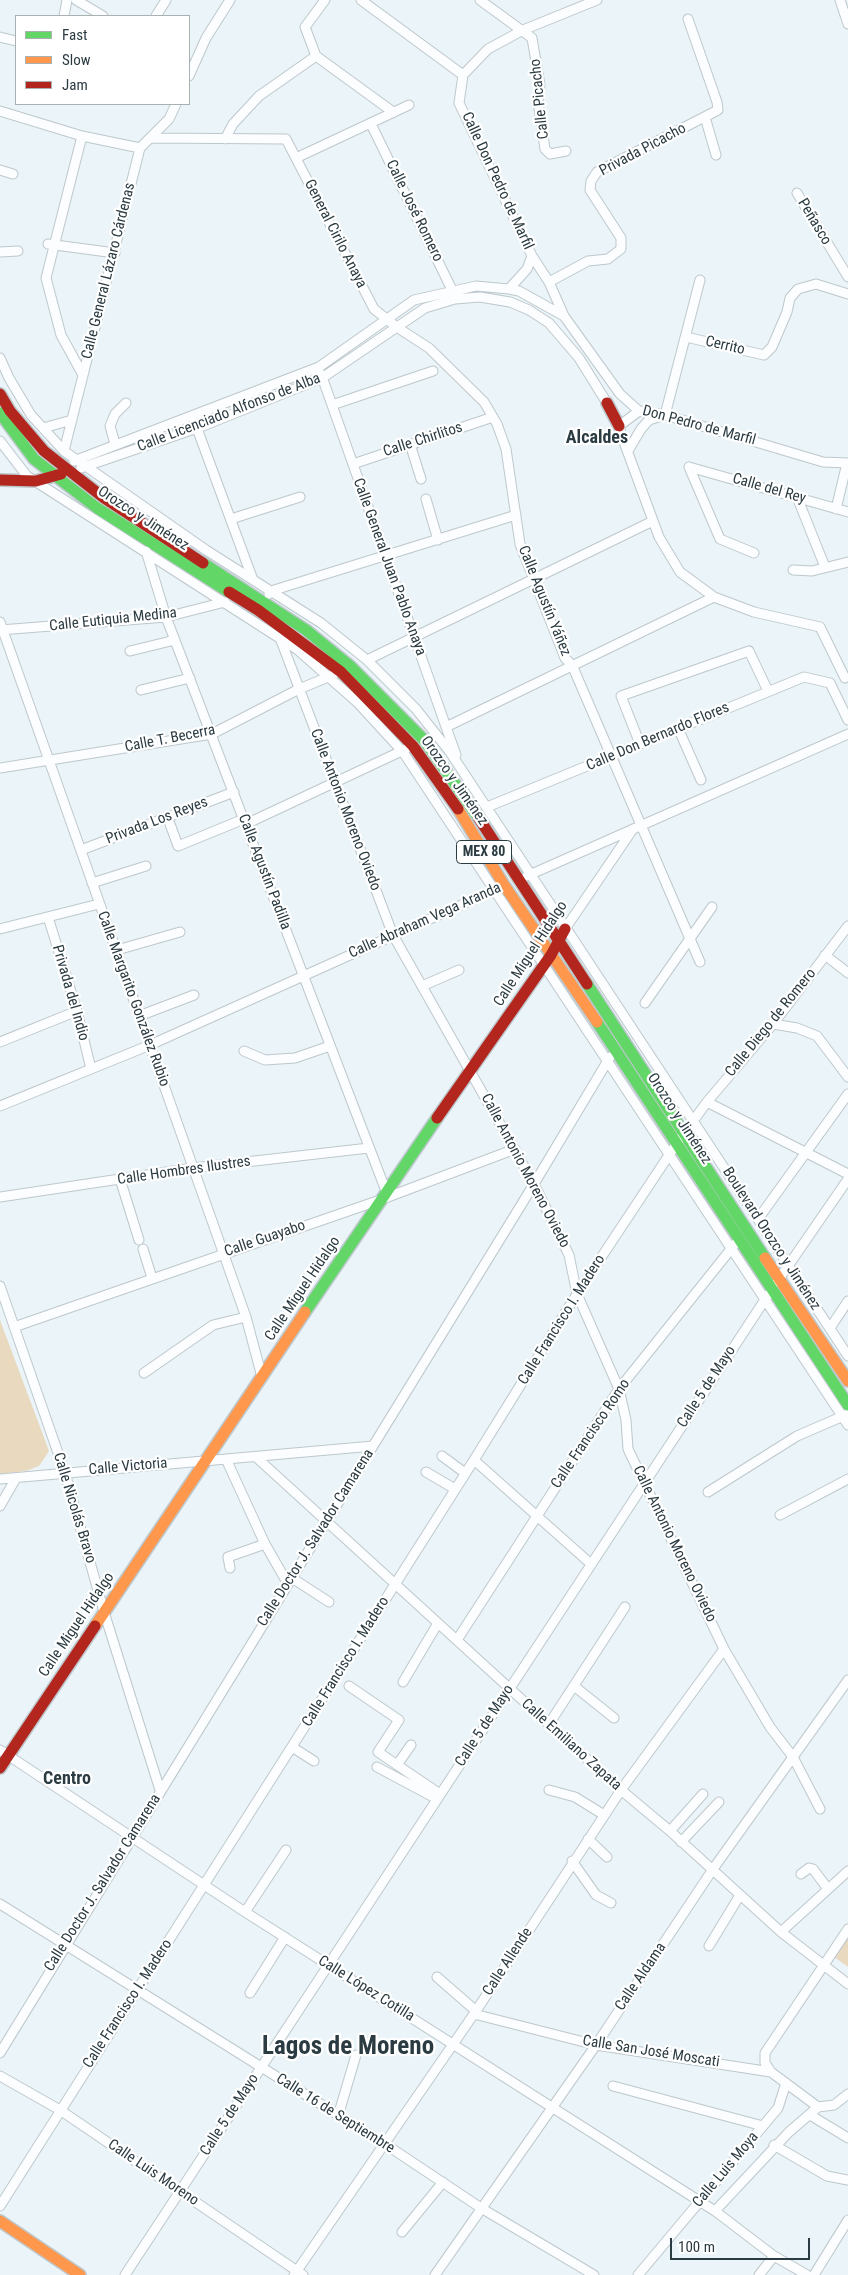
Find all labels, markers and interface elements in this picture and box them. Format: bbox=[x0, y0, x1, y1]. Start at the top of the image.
legend bbox=[15, 15, 190, 105]
text: Fast bbox=[62, 26, 87, 44]
text: Slow bbox=[62, 51, 91, 69]
street label: Calle Picacho bbox=[527, 58, 553, 140]
text: Jam bbox=[62, 76, 88, 94]
street label: Calle Don Pedro de Marfil bbox=[457, 109, 537, 253]
street label: Privada Picacho bbox=[597, 120, 689, 180]
street label: Calle José Romero bbox=[382, 157, 446, 265]
street label: General Cirilo Anaya bbox=[300, 177, 370, 291]
street label: Calle General Lázaro Cárdenas bbox=[78, 181, 140, 361]
street label: Peñasco bbox=[793, 196, 835, 248]
street label: Cerrito bbox=[704, 333, 746, 359]
street label: Calle Licenciado Alfonso de Alba bbox=[135, 370, 323, 456]
street label: Don Pedro de Marfil bbox=[640, 402, 758, 450]
street label: Calle Chirlitos bbox=[381, 419, 465, 461]
district label: Alcaldes bbox=[566, 427, 628, 449]
street label: Calle del Rey bbox=[730, 470, 808, 508]
street label: Calle General Juan Pablo Anaya bbox=[348, 476, 430, 658]
street label: Orozco y Jiménez bbox=[94, 483, 192, 555]
street label: Calle Agustín Yáñez bbox=[514, 543, 574, 659]
street label: Calle Eutiquia Medina bbox=[48, 604, 178, 636]
street label: Calle Don Bernardo Flores bbox=[584, 699, 732, 775]
street label: Calle T. Becerra bbox=[123, 721, 217, 757]
street label: Calle Antonio Moreno Oviedo bbox=[306, 727, 384, 893]
street label: Orozco y Jiménez bbox=[417, 733, 491, 829]
street label: Privada Los Reyes bbox=[103, 793, 211, 849]
street label: Calle Agustín Padilla bbox=[234, 812, 294, 932]
road number: MEX 80 bbox=[456, 840, 512, 864]
street label: Calle Abraham Vega Aranda bbox=[346, 879, 504, 963]
street label: Calle Miguel Hidalgo bbox=[490, 898, 572, 1010]
street label: Calle Margarito González Rubio bbox=[93, 909, 173, 1089]
street label: Privada del Indio bbox=[48, 943, 92, 1043]
street label: Calle Diego de Romero bbox=[722, 965, 820, 1081]
street label: Orozco y Jiménez bbox=[643, 1070, 715, 1168]
street label: Calle Antonio Moreno Oviedo bbox=[477, 1091, 573, 1251]
street label: Calle Hombres Ilustres bbox=[116, 1153, 252, 1189]
street label: Boulevard Orozco y Jiménez bbox=[718, 1164, 824, 1314]
street label: Calle Guayabo bbox=[222, 1217, 308, 1261]
street label: Calle Miguel Hidalgo bbox=[261, 1233, 345, 1345]
street label: Calle Francisco I. Madero bbox=[515, 1252, 609, 1388]
street label: Calle 5 de Mayo bbox=[674, 1343, 740, 1431]
street label: Calle Francisco Romo bbox=[548, 1376, 634, 1492]
street label: Calle Doctor J. Salvador Camarena bbox=[254, 1446, 378, 1630]
street label: Calle Nicolás Bravo bbox=[49, 1451, 99, 1565]
street label: Calle Victoria bbox=[88, 1455, 168, 1479]
street label: Calle Antonio Moreno Oviedo bbox=[628, 1463, 720, 1625]
street label: Calle Miguel Hidalgo bbox=[35, 1569, 119, 1681]
street label: Calle Francisco I. Madero bbox=[299, 1594, 393, 1730]
street label: Calle 5 de Mayo bbox=[452, 1682, 518, 1770]
street label: Calle Emiliano Zapata bbox=[517, 1695, 625, 1795]
district label: Centro bbox=[43, 1768, 91, 1790]
street label: Calle Doctor J. Salvador Camarena bbox=[41, 1791, 165, 1975]
street label: Calle Allende bbox=[479, 1925, 537, 1999]
street label: Calle Francisco I. Madero bbox=[80, 1936, 176, 2072]
street label: Calle Aldama bbox=[612, 1940, 670, 2014]
street label: Calle López Cotilla bbox=[315, 1952, 417, 2026]
street label: Calle San José Moscati bbox=[581, 2032, 721, 2072]
district label: Lagos de Moreno bbox=[262, 2033, 434, 2063]
street label: Calle 16 de Septiembre bbox=[272, 2070, 398, 2158]
street label: Calle 5 de Mayo bbox=[197, 2071, 263, 2159]
street label: Calle Luis Moya bbox=[689, 2129, 763, 2211]
street label: Calle Luis Moreno bbox=[104, 2136, 202, 2210]
scale bar bbox=[673, 2228, 813, 2260]
text: 100 m bbox=[678, 2238, 715, 2256]

